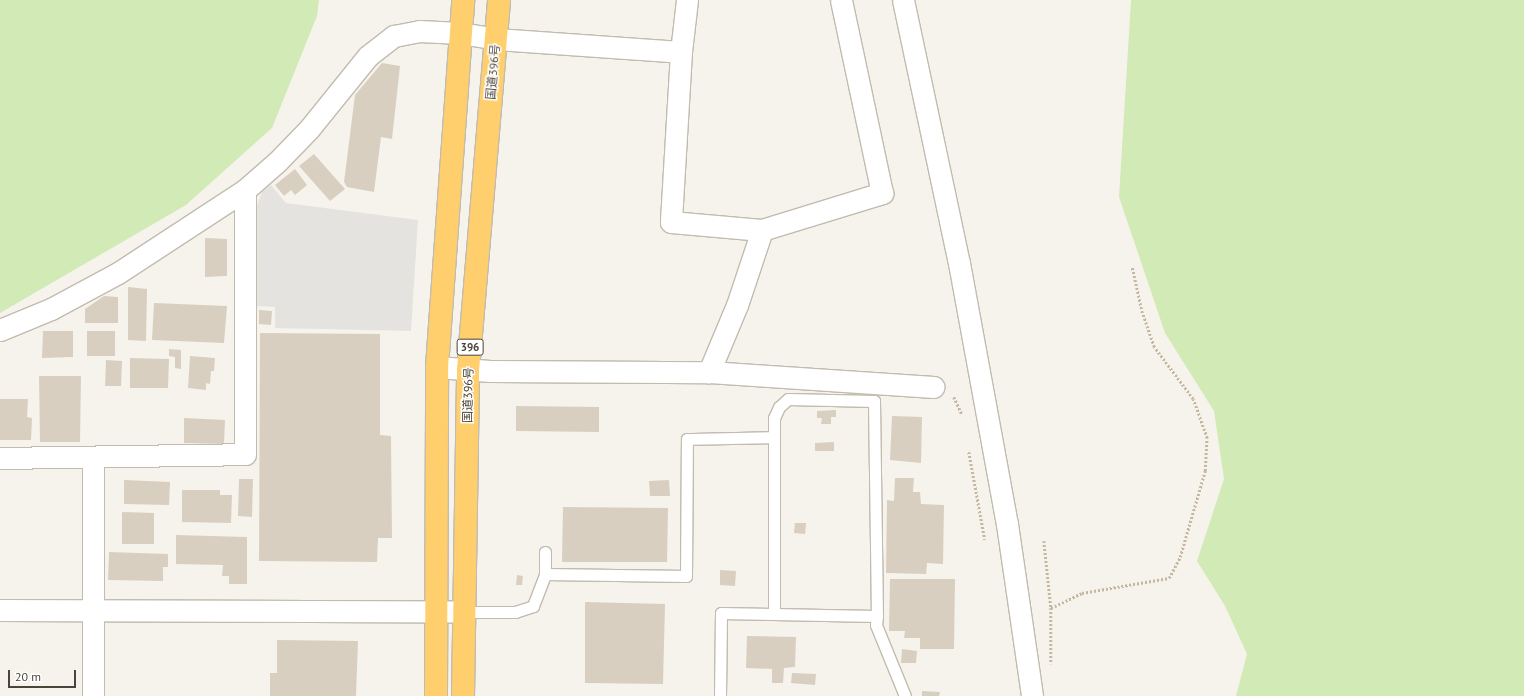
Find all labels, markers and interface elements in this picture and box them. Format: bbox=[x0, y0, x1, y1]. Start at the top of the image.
street label: 国道396号 bbox=[483, 44, 503, 100]
road number: 396 bbox=[456, 338, 484, 356]
street label: 国道396号 bbox=[460, 367, 476, 423]
scale bar bbox=[10, 662, 78, 688]
text: 20 m bbox=[15, 669, 41, 684]

